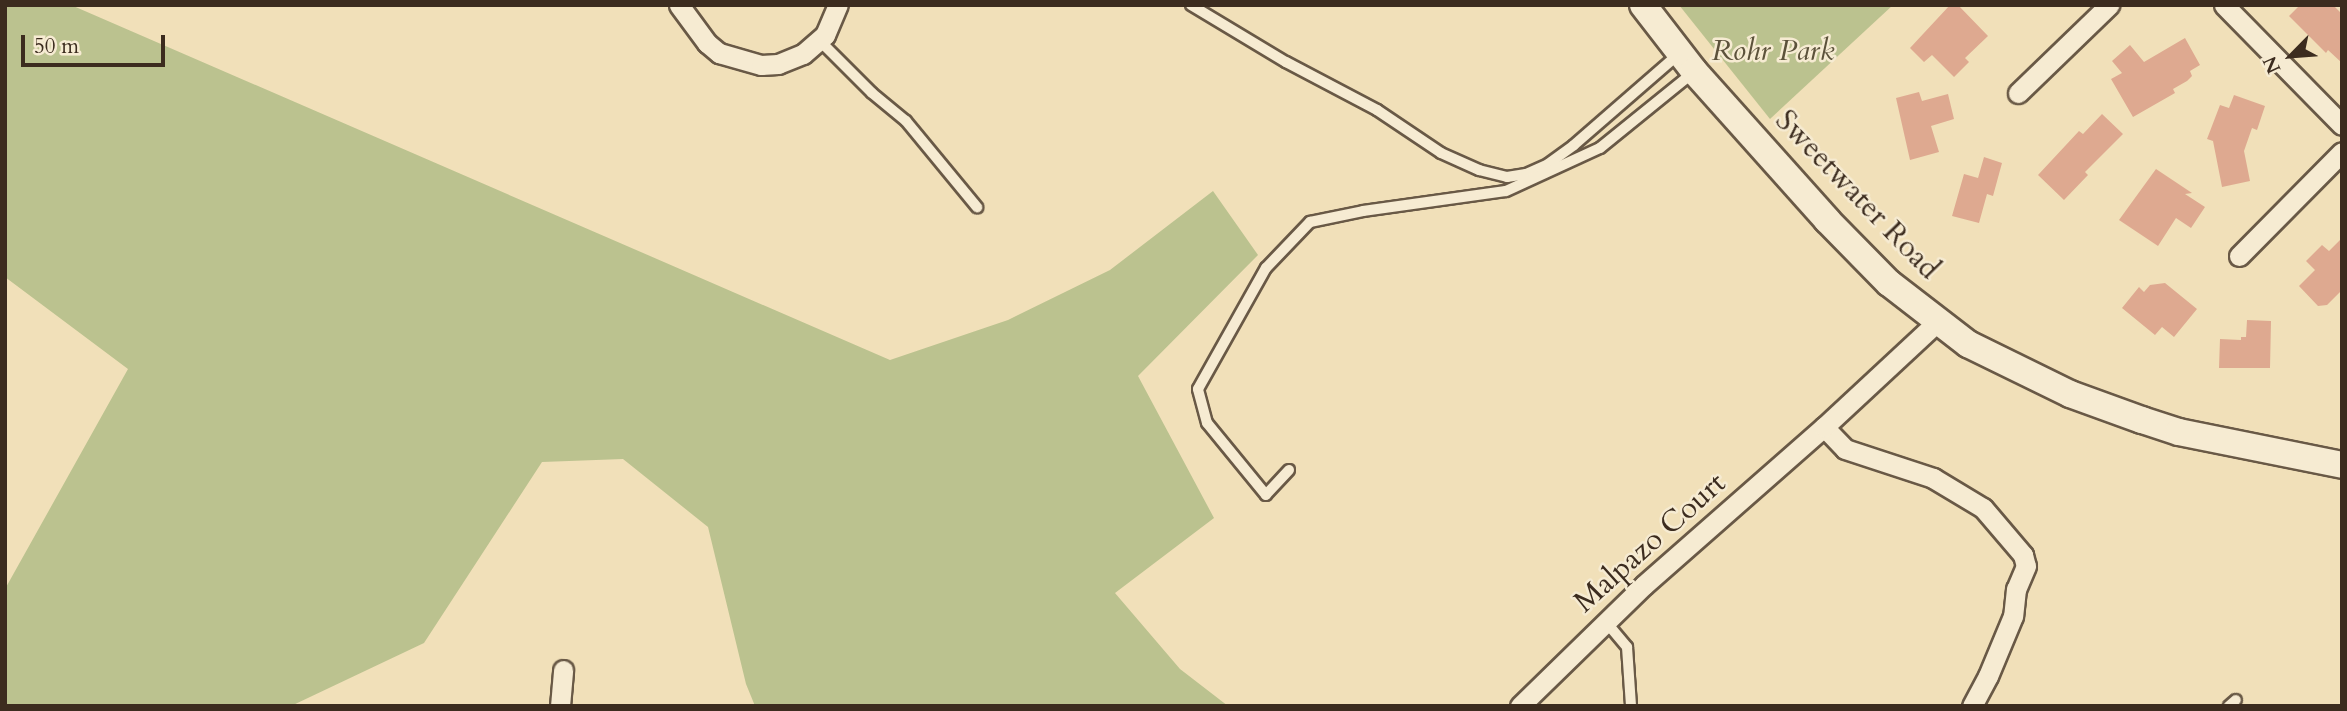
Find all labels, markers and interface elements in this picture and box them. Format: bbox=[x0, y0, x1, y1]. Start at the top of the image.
scale bar bbox=[24, 21, 168, 65]
north arrow bbox=[2256, 21, 2326, 91]
text: 50 m bbox=[34, 32, 79, 61]
park label: Rohr Park bbox=[1711, 33, 1835, 69]
text: N bbox=[2257, 52, 2287, 78]
street label: Sweetwater Road bbox=[1767, 103, 1947, 287]
street label: Malpazo Court bbox=[1567, 466, 1733, 620]

